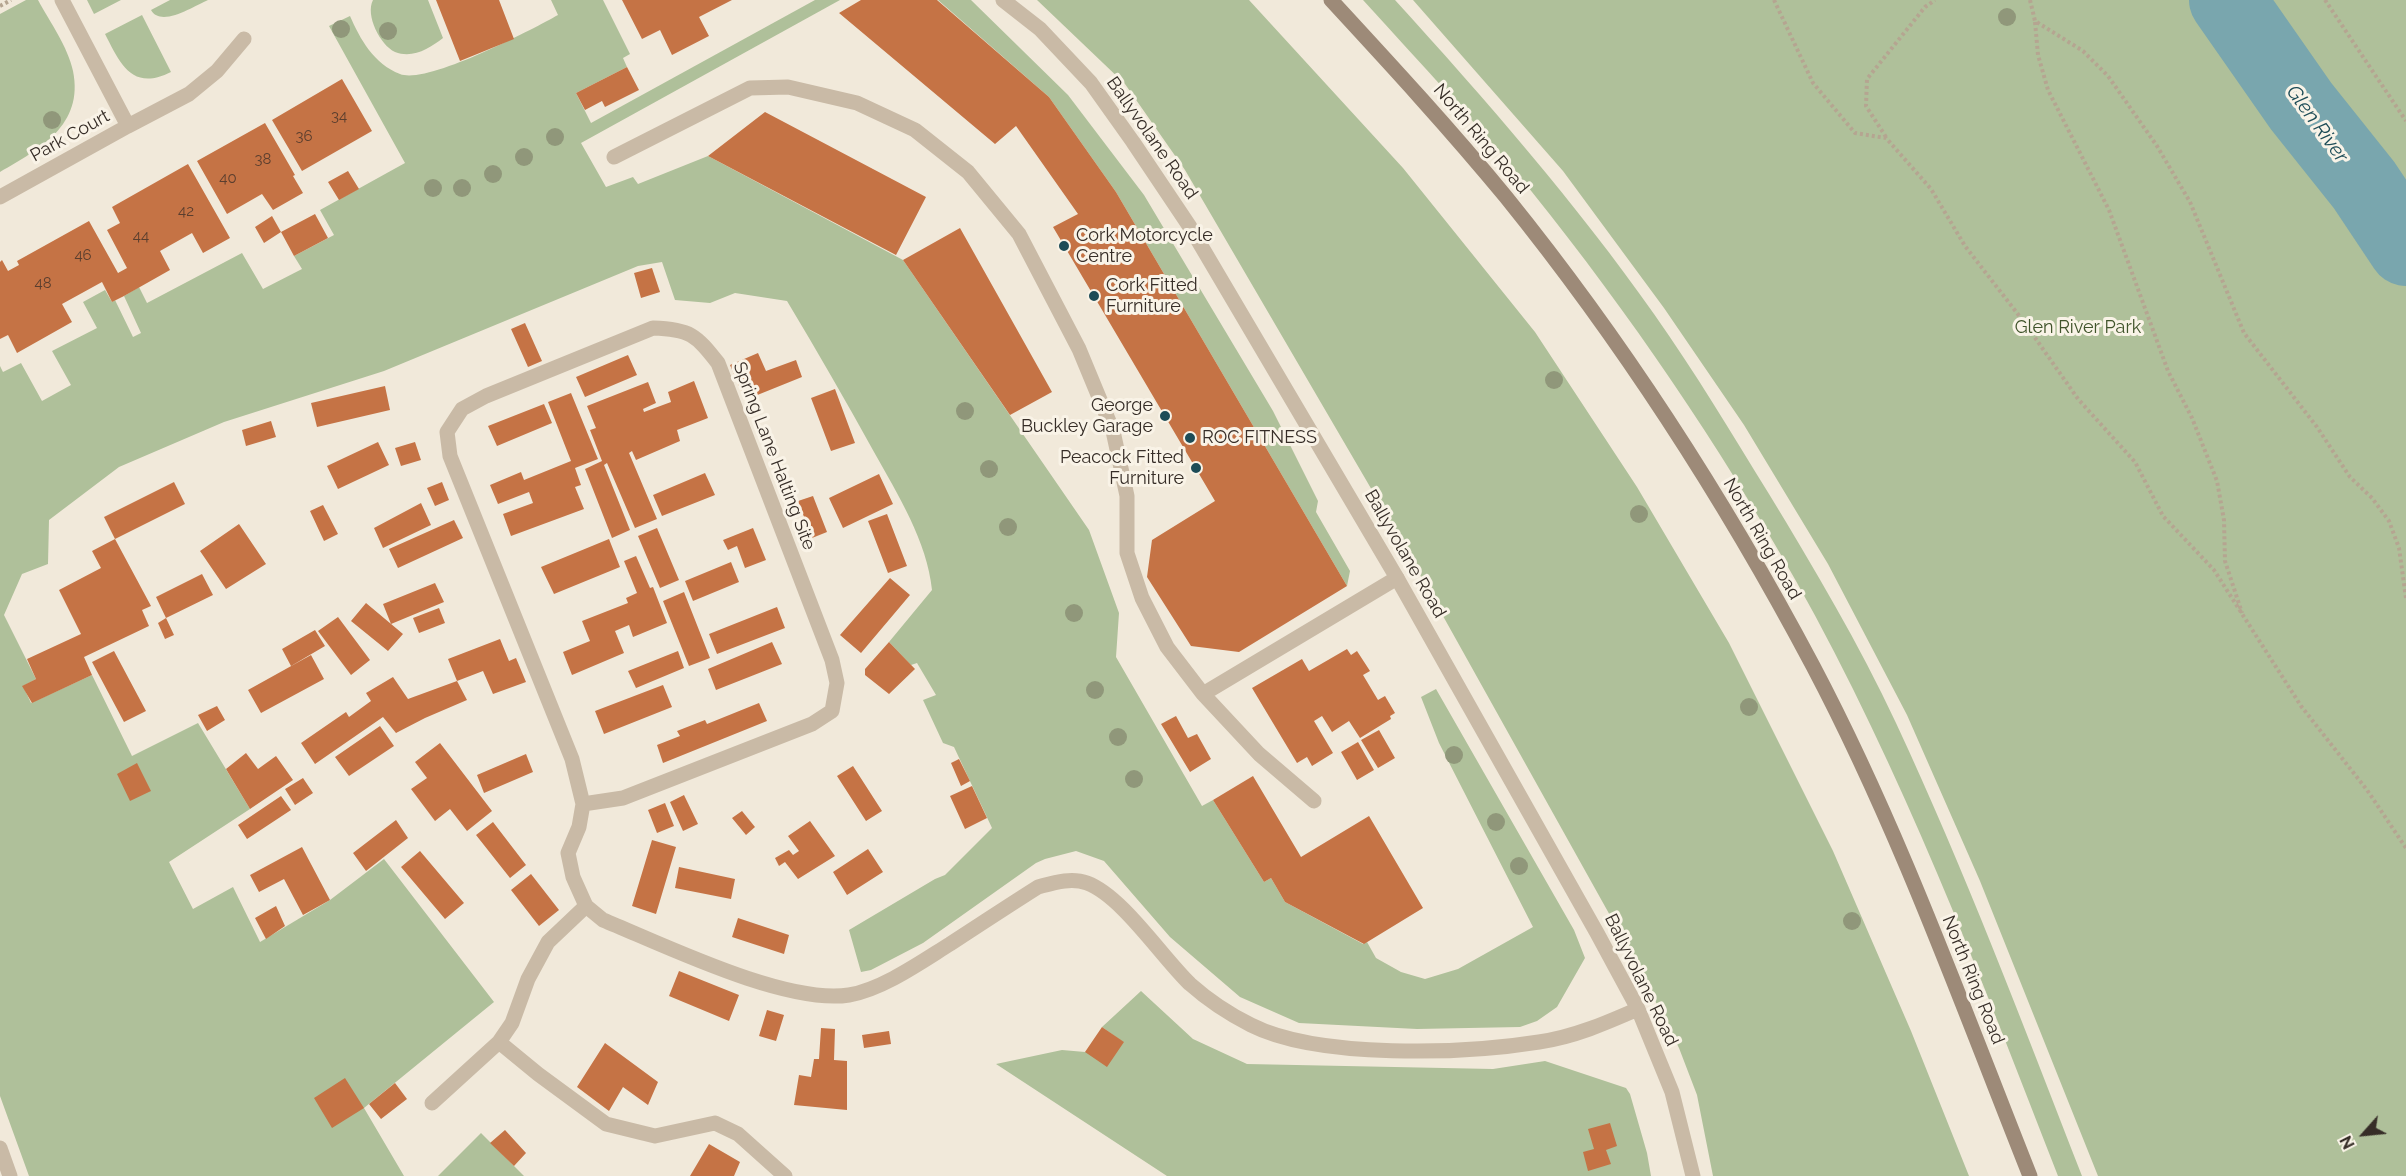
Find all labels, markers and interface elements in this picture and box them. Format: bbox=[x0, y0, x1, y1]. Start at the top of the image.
street label: Ballyvolane Road bbox=[1102, 73, 1202, 203]
street label: North Ring Road bbox=[1429, 80, 1533, 198]
water label: Glen River bbox=[2281, 81, 2353, 167]
street label: Park Court bbox=[27, 105, 113, 167]
house number: 34 bbox=[331, 107, 347, 125]
house number: 36 bbox=[295, 127, 313, 145]
house number: 38 bbox=[255, 150, 271, 168]
house number: 40 bbox=[219, 169, 237, 187]
house number: 42 bbox=[178, 202, 194, 220]
place label: Cork Motorcycle Centre bbox=[1076, 225, 1213, 268]
house number: 44 bbox=[133, 227, 149, 245]
marker: Cork Motorcycle Centre bbox=[1057, 239, 1071, 253]
house number: 46 bbox=[74, 246, 92, 264]
house number: 48 bbox=[34, 274, 52, 292]
place label: Cork Fitted Furniture bbox=[1106, 275, 1198, 318]
marker: Cork Fitted Furniture bbox=[1087, 289, 1101, 303]
park label: Glen River Park bbox=[2015, 317, 2141, 339]
street label: Spring Lane Halting Site bbox=[728, 359, 820, 553]
place label: George Buckley Garage bbox=[1021, 395, 1153, 438]
marker: George Buckley Garage bbox=[1158, 409, 1172, 423]
place label: ROC FITNESS bbox=[1202, 427, 1317, 449]
marker: ROC FITNESS bbox=[1183, 431, 1197, 445]
place label: Peacock Fitted Furniture bbox=[1060, 447, 1184, 490]
marker: Peacock Fitted Furniture bbox=[1189, 461, 1203, 475]
street label: North Ring Road bbox=[1718, 474, 1806, 604]
street label: Ballyvolane Road bbox=[1360, 486, 1450, 622]
street label: Ballyvolane Road bbox=[1600, 910, 1682, 1050]
street label: North Ring Road bbox=[1937, 913, 2009, 1047]
north arrow bbox=[2334, 1104, 2394, 1164]
text: N bbox=[2336, 1133, 2359, 1152]

